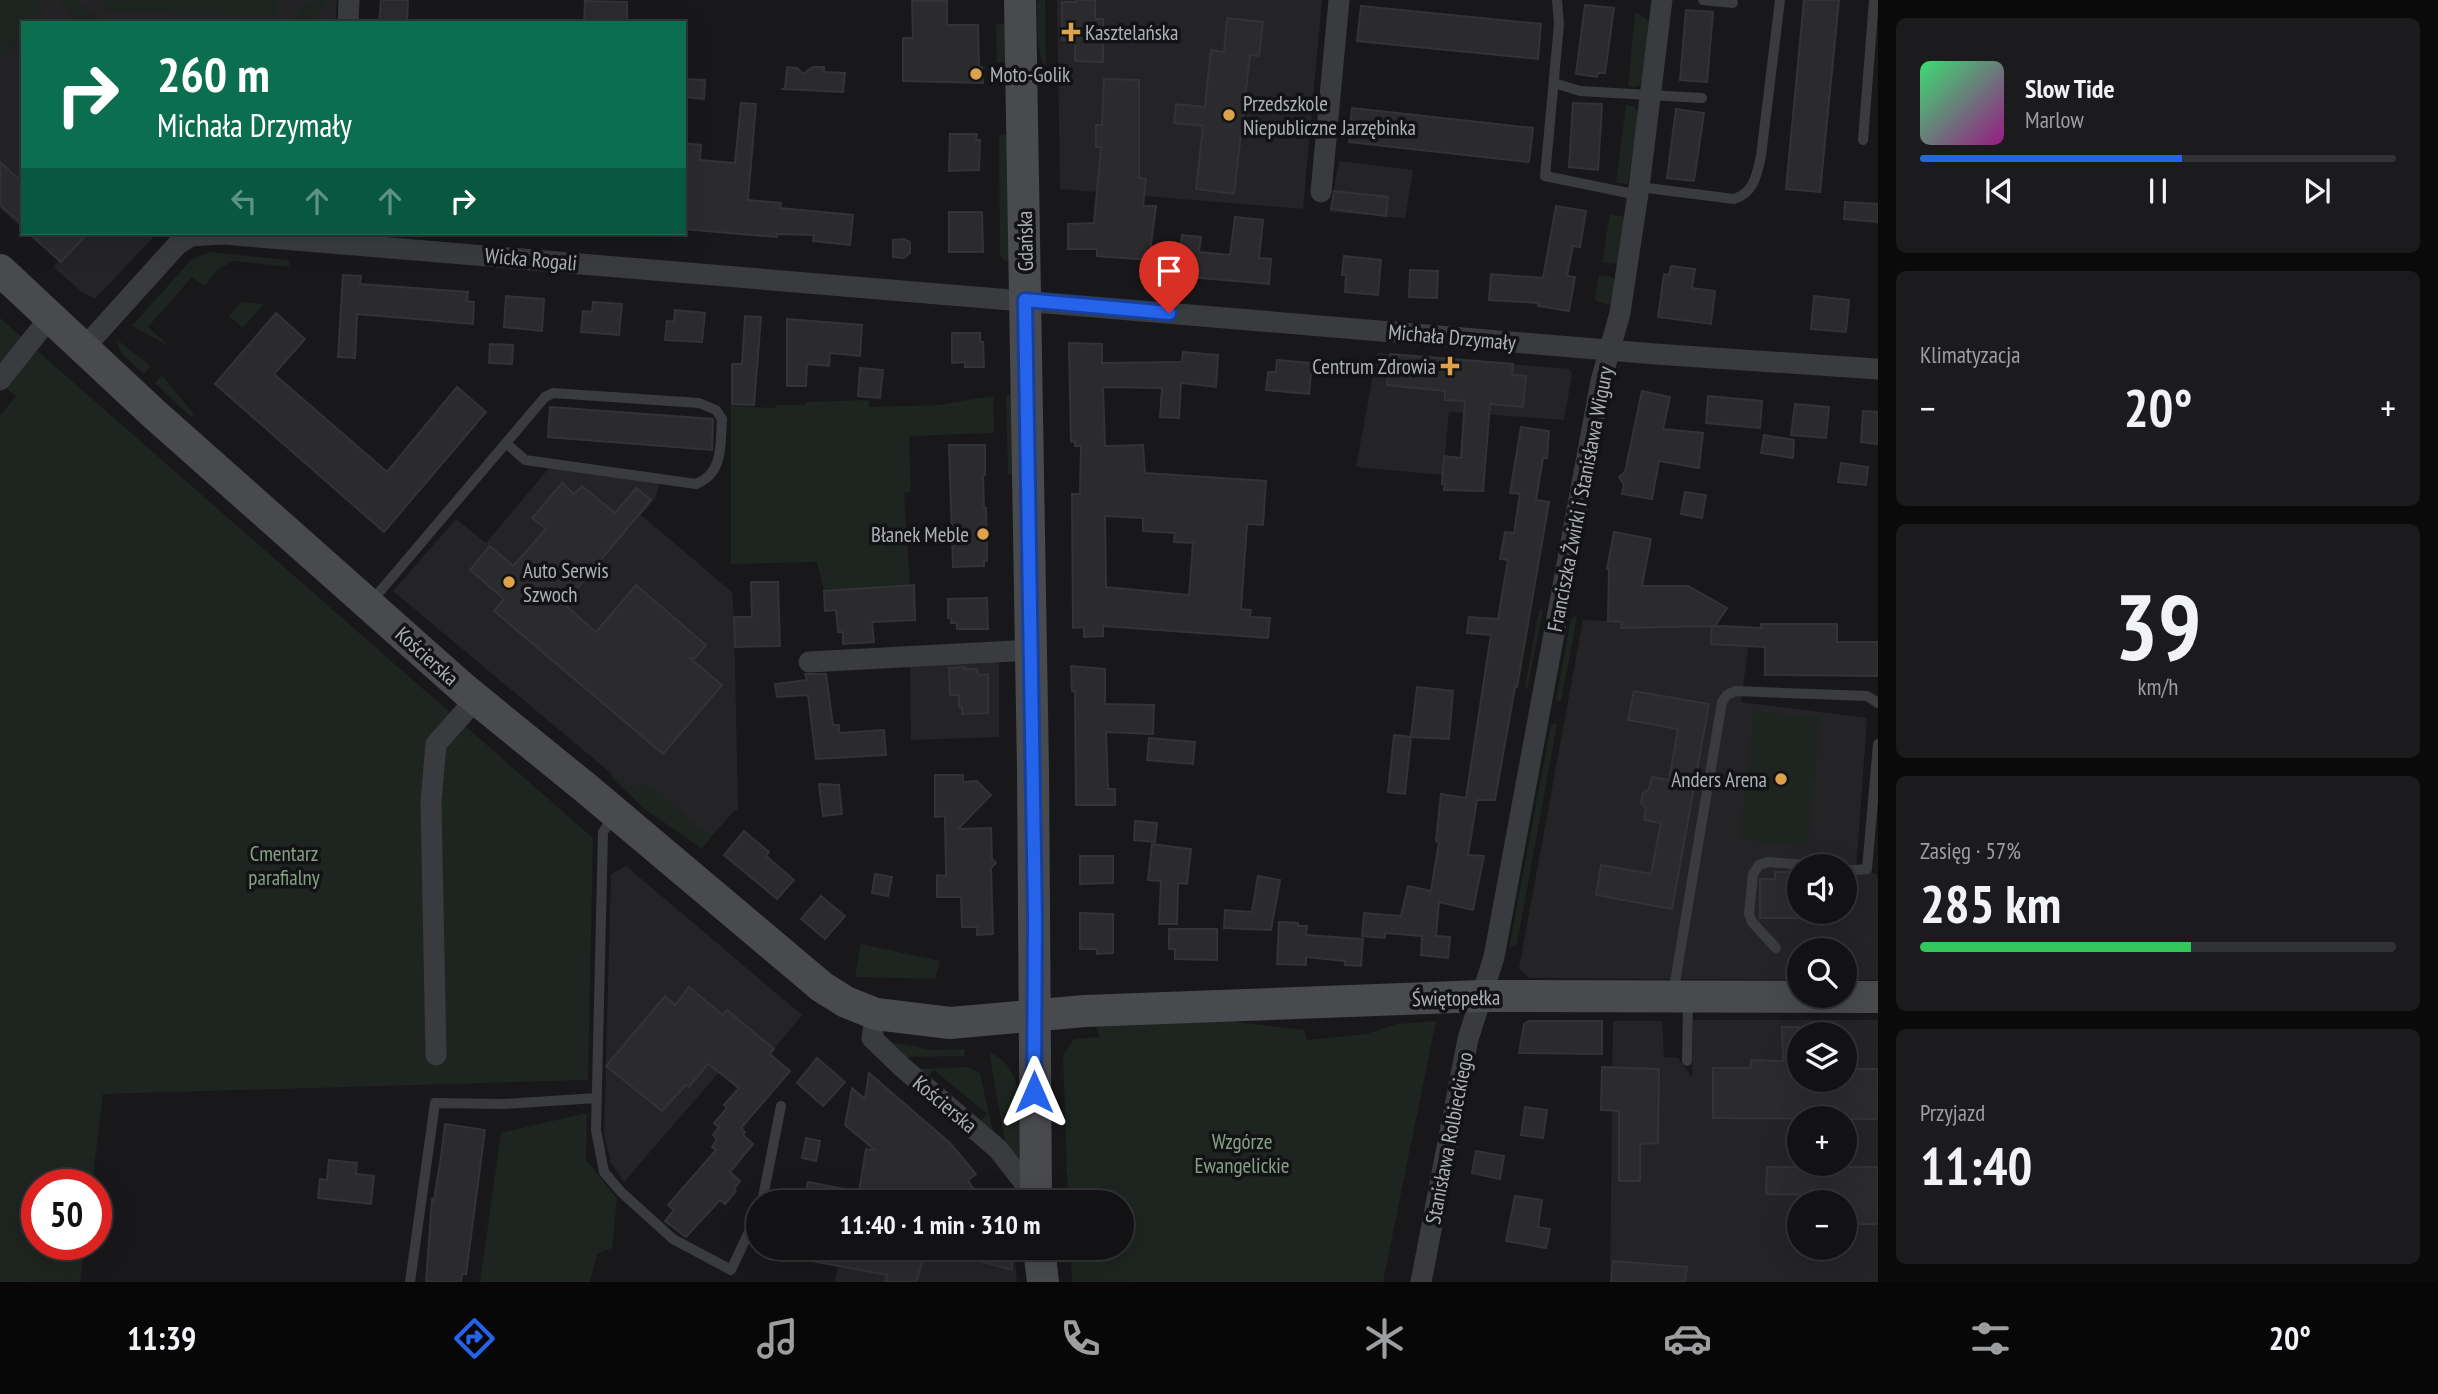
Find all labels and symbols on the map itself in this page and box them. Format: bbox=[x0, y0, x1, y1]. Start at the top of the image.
place label: Kasztelańska bbox=[1085, 19, 1178, 46]
marker: Kasztelańska bbox=[1063, 24, 1079, 40]
place label: Moto-Golik bbox=[990, 61, 1070, 88]
marker: Moto-Golik bbox=[968, 66, 984, 82]
place label: Przedszkole Niepubliczne Jarzębinka bbox=[1243, 90, 1416, 141]
marker: Przedszkole Niepubliczne Jarzębinka bbox=[1221, 107, 1237, 123]
street label: Gdańska bbox=[1011, 210, 1039, 272]
pin bbox=[1139, 241, 1199, 313]
street label: Wicka Rogali bbox=[484, 242, 578, 276]
street label: Michała Drzymały bbox=[1387, 318, 1517, 356]
place label: Centrum Zdrowia bbox=[1312, 353, 1436, 380]
marker: Centrum Zdrowia bbox=[1442, 358, 1458, 374]
street label: Franciszka Żwirki i Stanisława Wigury bbox=[1541, 364, 1619, 634]
place label: Błanek Meble bbox=[871, 521, 969, 548]
marker: Błanek Meble bbox=[975, 526, 991, 542]
place label: Auto Serwis Szwoch bbox=[523, 557, 609, 608]
marker: Auto Serwis Szwoch bbox=[501, 574, 517, 590]
street label: Kościerska bbox=[390, 621, 464, 691]
place label: Anders Arena bbox=[1671, 766, 1767, 793]
marker: Anders Arena bbox=[1773, 771, 1789, 787]
park label: Cmentarz parafialny bbox=[248, 840, 320, 891]
street label: Świętopełka bbox=[1412, 984, 1500, 1012]
street label: Stanisława Rolbieckiego bbox=[1419, 1050, 1479, 1226]
position arrow bbox=[997, 1055, 1071, 1129]
street label: Kościerska bbox=[907, 1069, 983, 1139]
park label: Wzgórze Ewangelickie bbox=[1194, 1128, 1290, 1179]
speed limit sign: 50 bbox=[21, 1169, 112, 1260]

